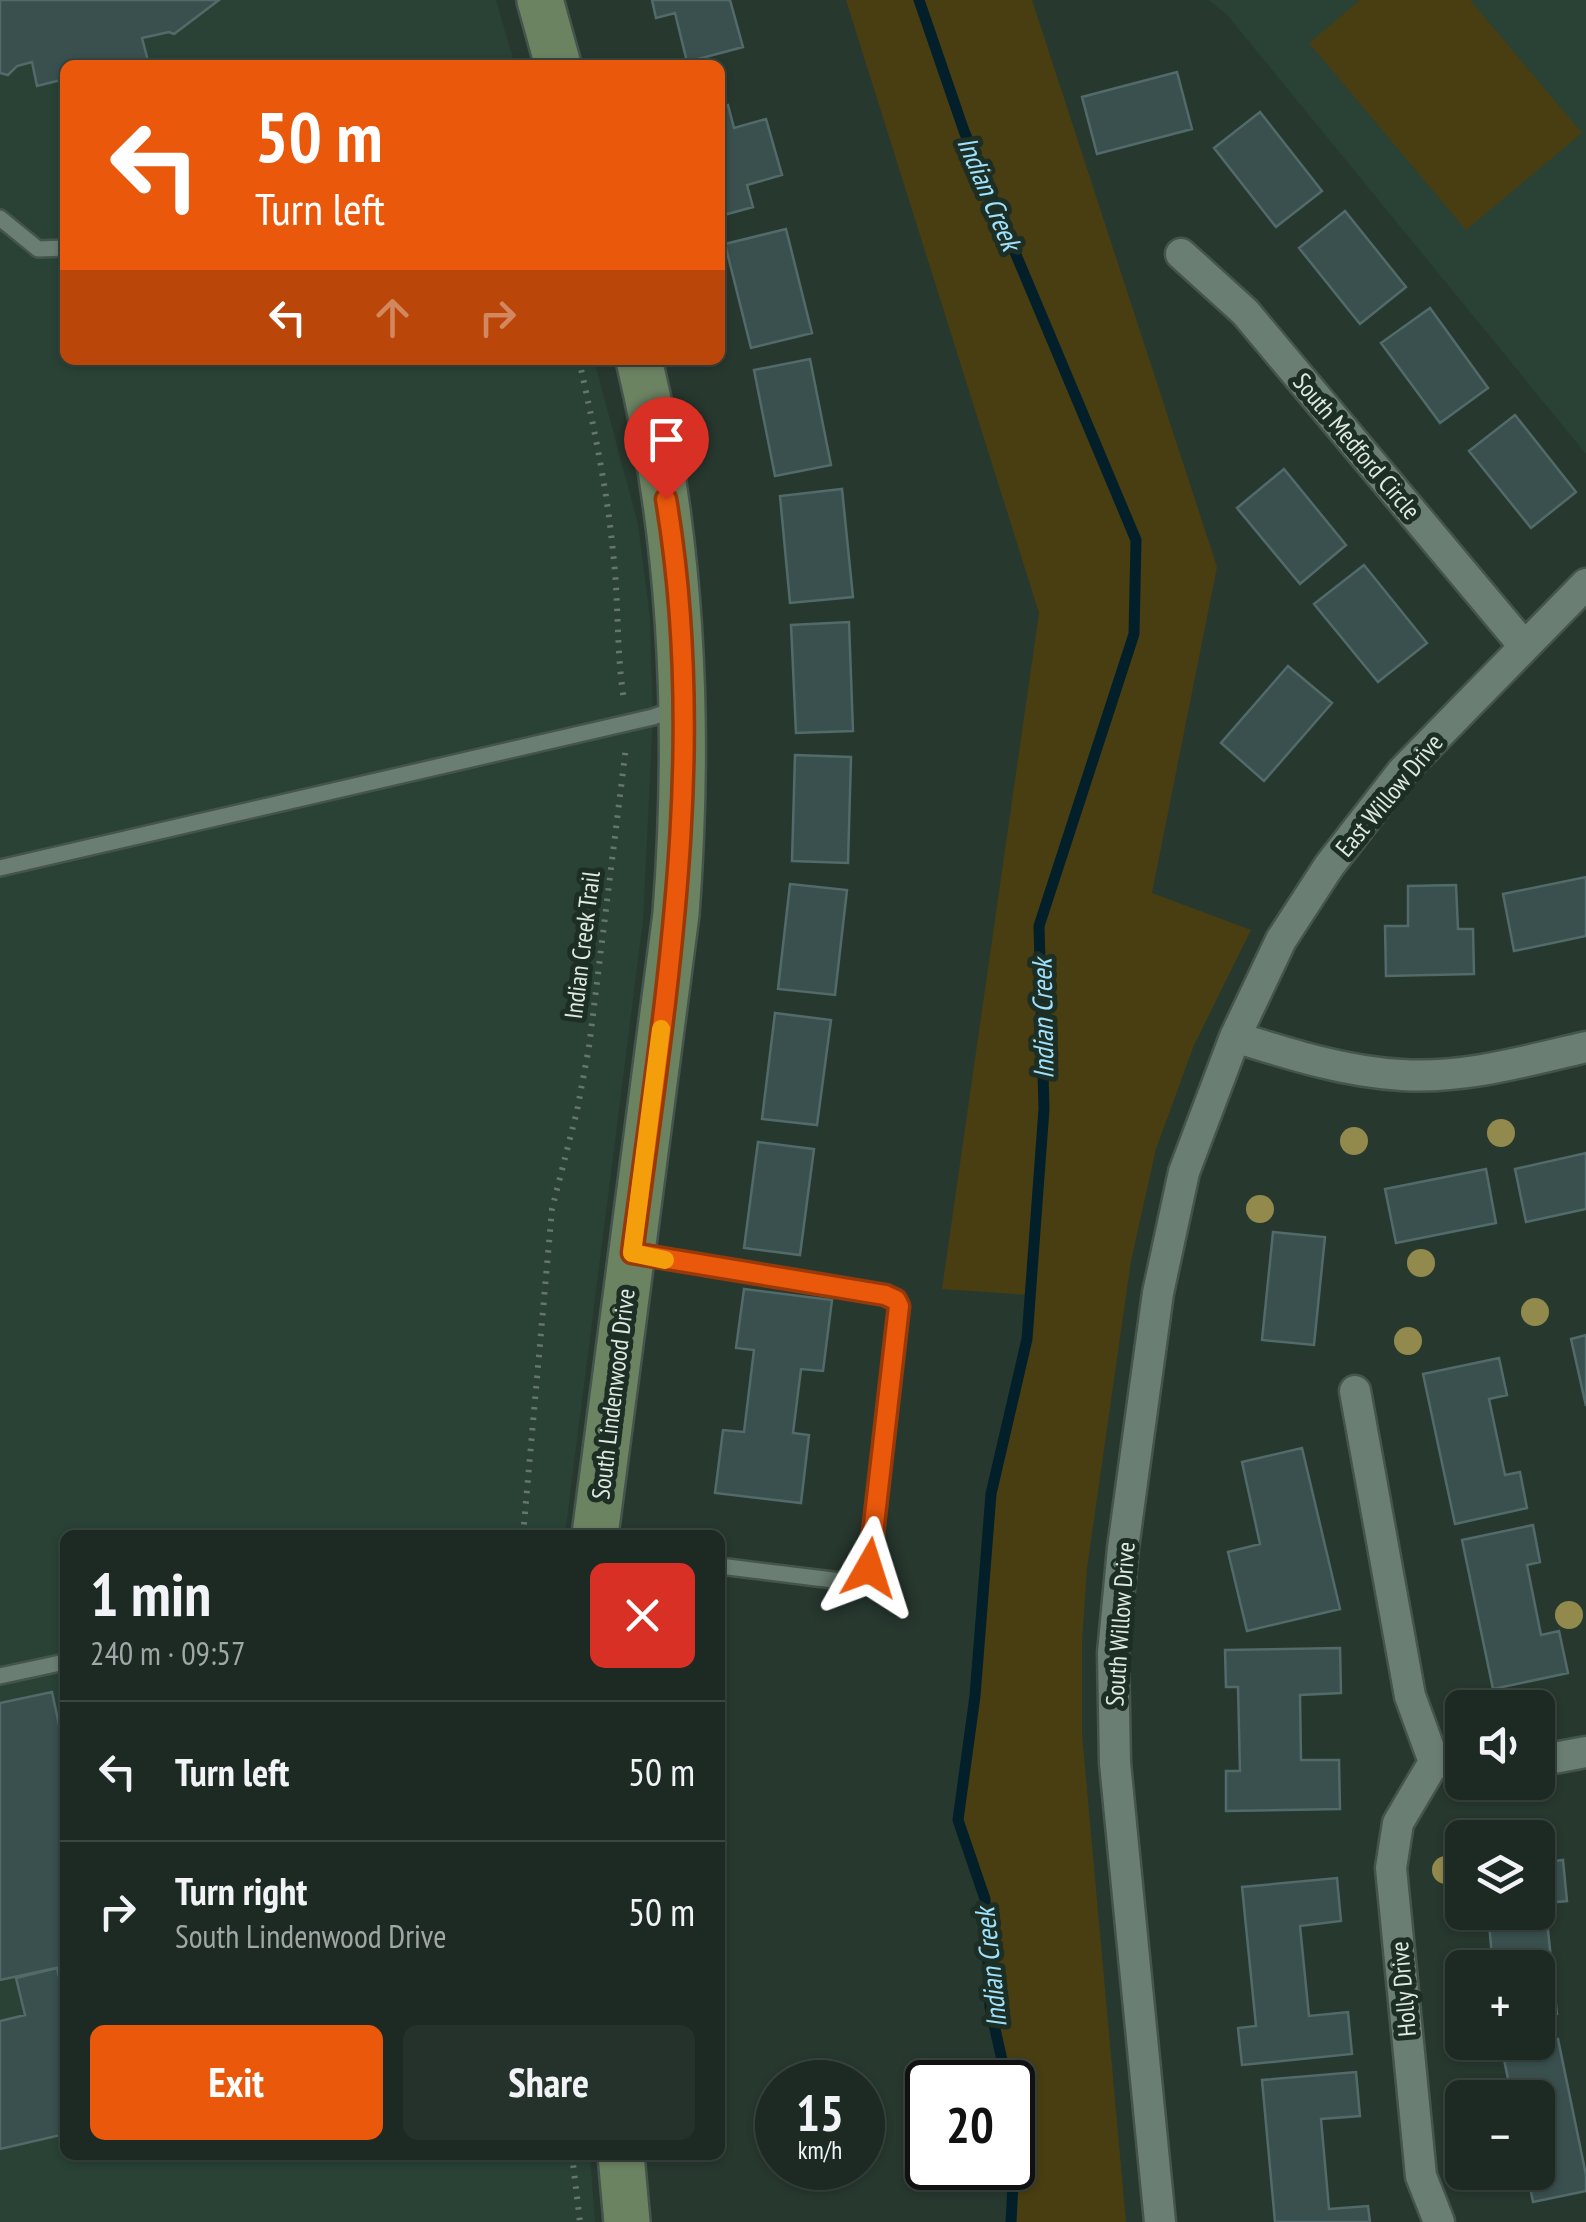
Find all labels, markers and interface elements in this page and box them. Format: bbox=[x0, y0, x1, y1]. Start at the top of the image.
text: 50 m bbox=[255, 91, 383, 181]
icon: left bbox=[90, 100, 220, 230]
water label: Indian Creek bbox=[949, 130, 1032, 258]
text: Turn left bbox=[255, 179, 385, 237]
icon: left bbox=[260, 290, 315, 345]
icon: ahead bbox=[365, 290, 420, 345]
icon: right bbox=[470, 290, 525, 345]
street label: South Medford Circle bbox=[1286, 366, 1428, 526]
pin bbox=[624, 397, 709, 500]
icon: arrive bbox=[639, 412, 694, 467]
street label: East Willow Drive bbox=[1328, 727, 1450, 863]
street label: Indian Creek Trail bbox=[557, 869, 607, 1021]
water label: Indian Creek bbox=[1022, 955, 1062, 1079]
street label: South Lindenwood Drive bbox=[584, 1287, 642, 1501]
position arrow bbox=[817, 1516, 921, 1620]
street label: South Willow Drive bbox=[1098, 1541, 1142, 1707]
text: 1 min bbox=[90, 1555, 211, 1633]
button: close bbox=[590, 1563, 695, 1668]
text: 240 m · 09:57 bbox=[90, 1632, 245, 1674]
map controls bbox=[1445, 1690, 1555, 2190]
button: sound bbox=[1445, 1690, 1555, 1800]
icon: left bbox=[90, 1744, 145, 1799]
text: Turn left bbox=[175, 1747, 289, 1796]
text: 50 m bbox=[628, 1747, 695, 1796]
button: layers bbox=[1445, 1820, 1555, 1930]
text: Turn right bbox=[175, 1866, 307, 1915]
icon: right bbox=[90, 1884, 145, 1939]
text: 50 m bbox=[628, 1887, 695, 1936]
water label: Indian Creek bbox=[965, 1903, 1015, 2030]
text: South Lindenwood Drive bbox=[175, 1915, 447, 1957]
street label: Holly Drive bbox=[1383, 1940, 1423, 2038]
button: + bbox=[1445, 1950, 1555, 2060]
button: Exit bbox=[90, 2025, 383, 2140]
button: Share bbox=[403, 2025, 695, 2140]
speed limit sign: 20 bbox=[905, 2060, 1035, 2190]
text: 15 bbox=[796, 2080, 844, 2145]
button: − bbox=[1445, 2080, 1555, 2190]
text: km/h bbox=[798, 2134, 842, 2166]

